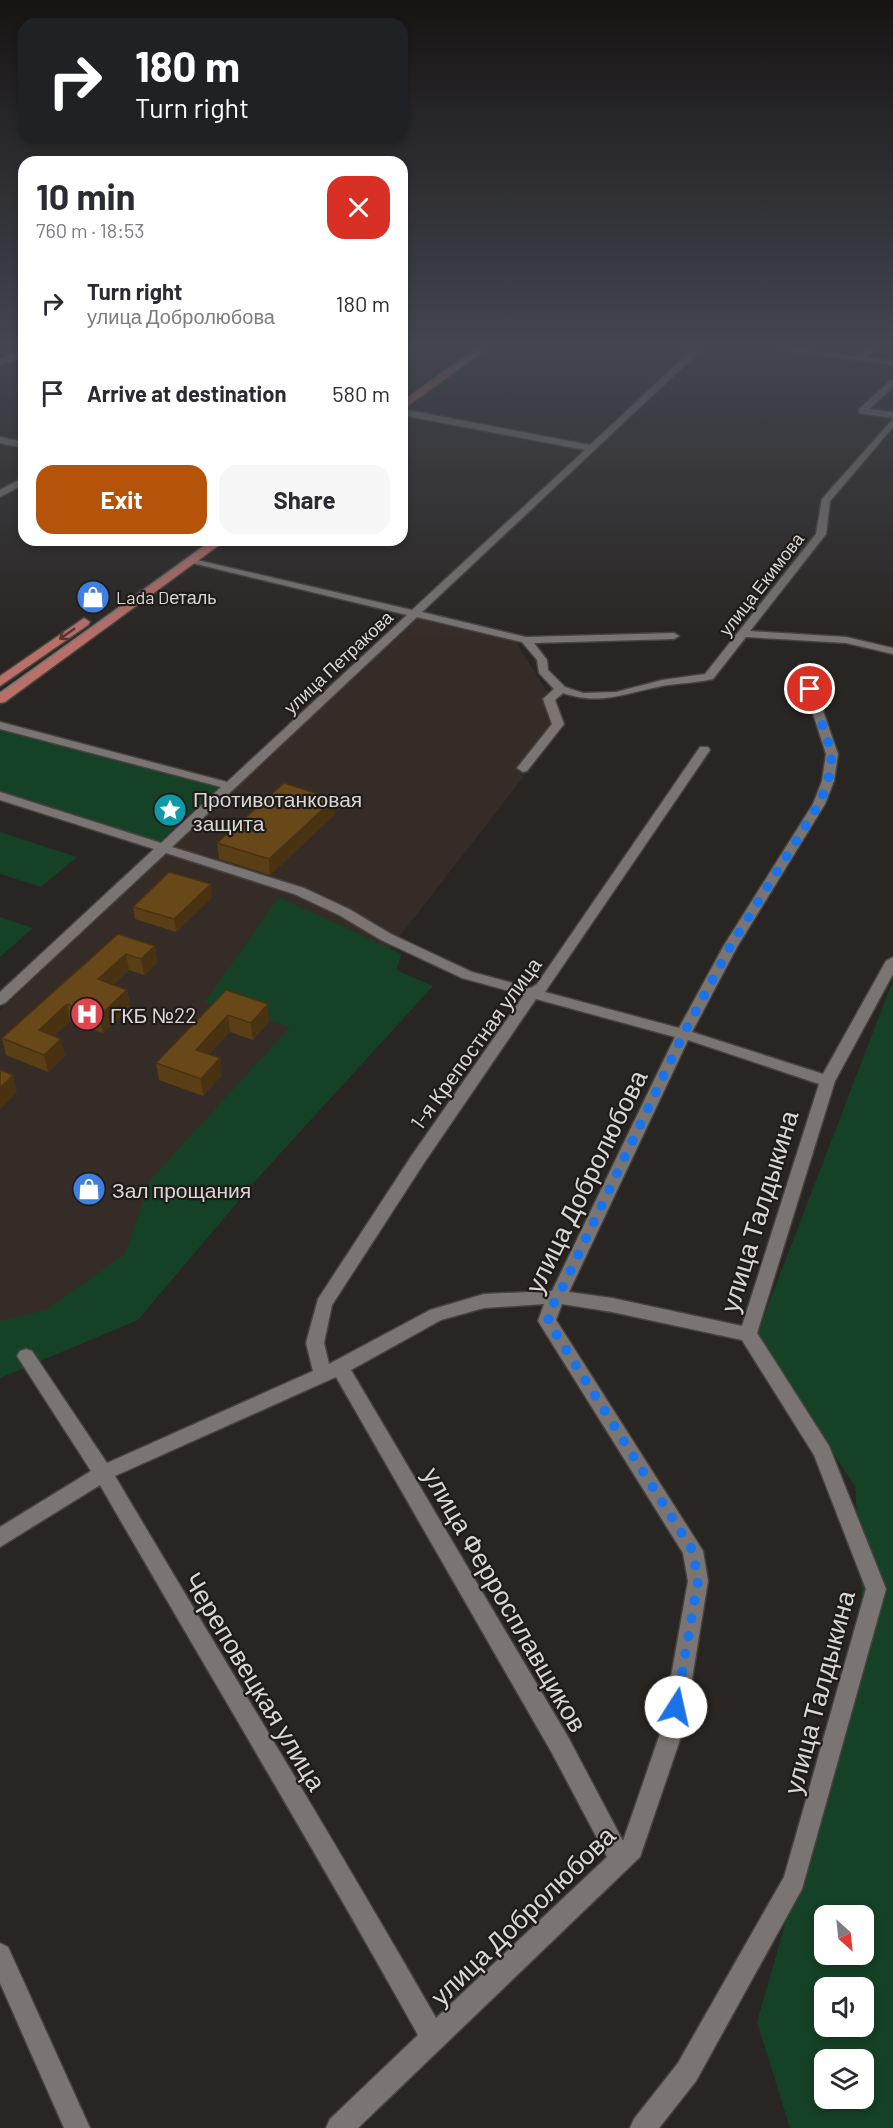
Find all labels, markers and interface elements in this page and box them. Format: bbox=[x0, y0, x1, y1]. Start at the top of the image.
text: 180 m bbox=[135, 40, 240, 90]
icon: right bbox=[36, 42, 114, 120]
text: Turn right bbox=[135, 91, 249, 123]
text: 10 min bbox=[36, 174, 135, 217]
button: close bbox=[327, 176, 390, 239]
text: 760 m · 18:53 bbox=[36, 218, 145, 242]
text: Turn right bbox=[87, 278, 182, 304]
icon: right bbox=[36, 287, 69, 320]
text: 180 m bbox=[336, 290, 390, 316]
text: улица Добролюбова bbox=[87, 304, 275, 328]
icon: arrive bbox=[36, 377, 69, 410]
text: Arrive at destination bbox=[87, 380, 286, 406]
text: 580 m bbox=[332, 380, 390, 406]
button: Exit bbox=[36, 465, 207, 534]
button: Share bbox=[219, 465, 390, 534]
street label: улица Екимова bbox=[714, 527, 809, 640]
shop icon: Lada Dеталь bbox=[75, 579, 111, 615]
place label: Lada Dеталь bbox=[116, 586, 217, 608]
street label: улица Петракова bbox=[279, 605, 398, 718]
one-way arrow bbox=[60, 628, 76, 640]
pin bbox=[784, 663, 835, 714]
icon: arrive bbox=[793, 672, 826, 705]
place label: Противотанковая защита bbox=[193, 786, 362, 835]
place icon: Противотанковая защита bbox=[152, 792, 188, 828]
street label: 1-я Крепостная улица bbox=[404, 952, 546, 1134]
hospital icon: ГКБ №22 bbox=[69, 996, 105, 1032]
place label: ГКБ №22 bbox=[110, 1002, 197, 1027]
street label: улица Добролюбова bbox=[518, 1064, 653, 1298]
street label: улица Талдыкина bbox=[713, 1106, 804, 1316]
shop icon: Зал прощания bbox=[71, 1171, 107, 1207]
place label: Зал прощания bbox=[112, 1177, 251, 1202]
street label: улица Ферросплавщиков bbox=[417, 1461, 595, 1737]
street label: Череповецкая улица bbox=[179, 1566, 334, 1796]
street label: улица Талдыкина bbox=[776, 1586, 860, 1797]
position arrow bbox=[644, 1675, 708, 1739]
street label: улица Добролюбова bbox=[423, 1819, 621, 2011]
north arrow bbox=[814, 1905, 874, 1965]
map controls bbox=[814, 1905, 874, 2109]
button: sound bbox=[814, 1977, 874, 2037]
button: layers bbox=[814, 2049, 874, 2109]

